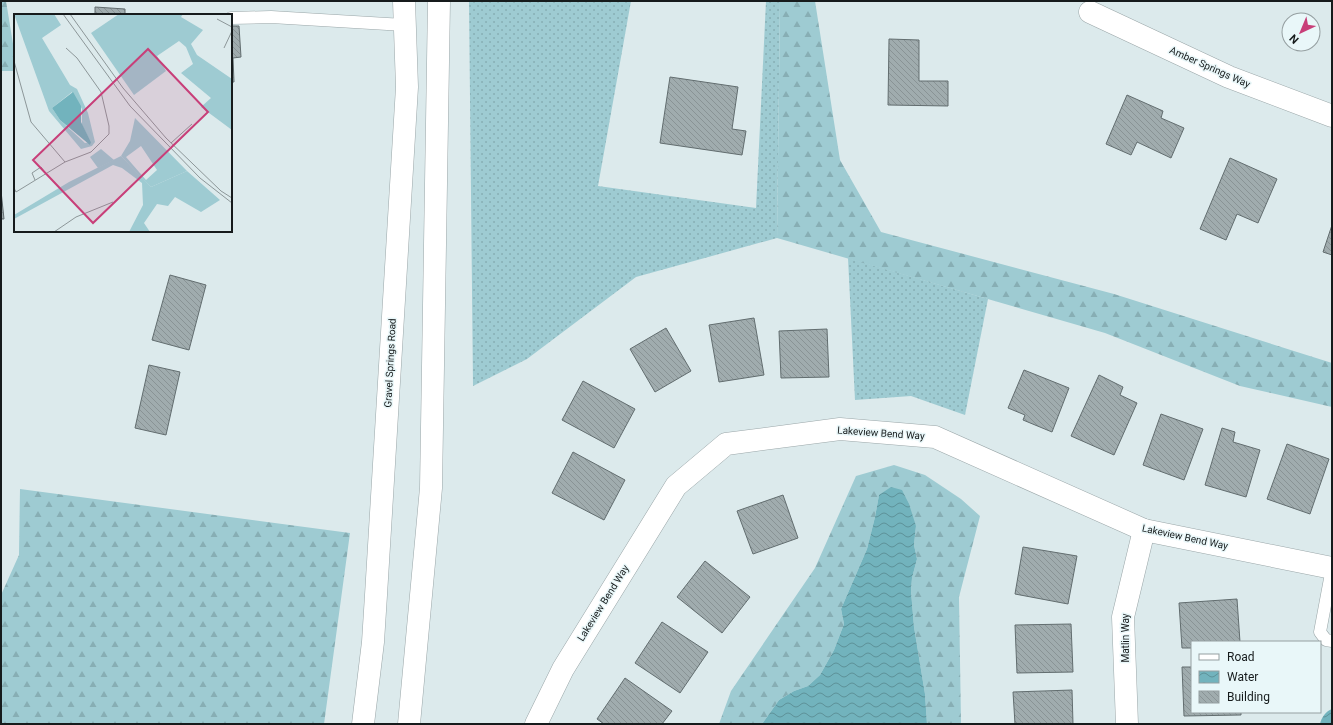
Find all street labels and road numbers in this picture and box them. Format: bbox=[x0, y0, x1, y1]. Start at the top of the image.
street label: Amber Springs Way bbox=[1168, 44, 1252, 90]
street label: Gravel Springs Road bbox=[382, 318, 398, 408]
street label: Lakeview Bend Way bbox=[837, 424, 925, 442]
street label: Lakeview Bend Way bbox=[1141, 523, 1229, 552]
street label: Lakeview Bend Way bbox=[575, 563, 631, 643]
street label: Matlin Way bbox=[1120, 613, 1131, 663]

